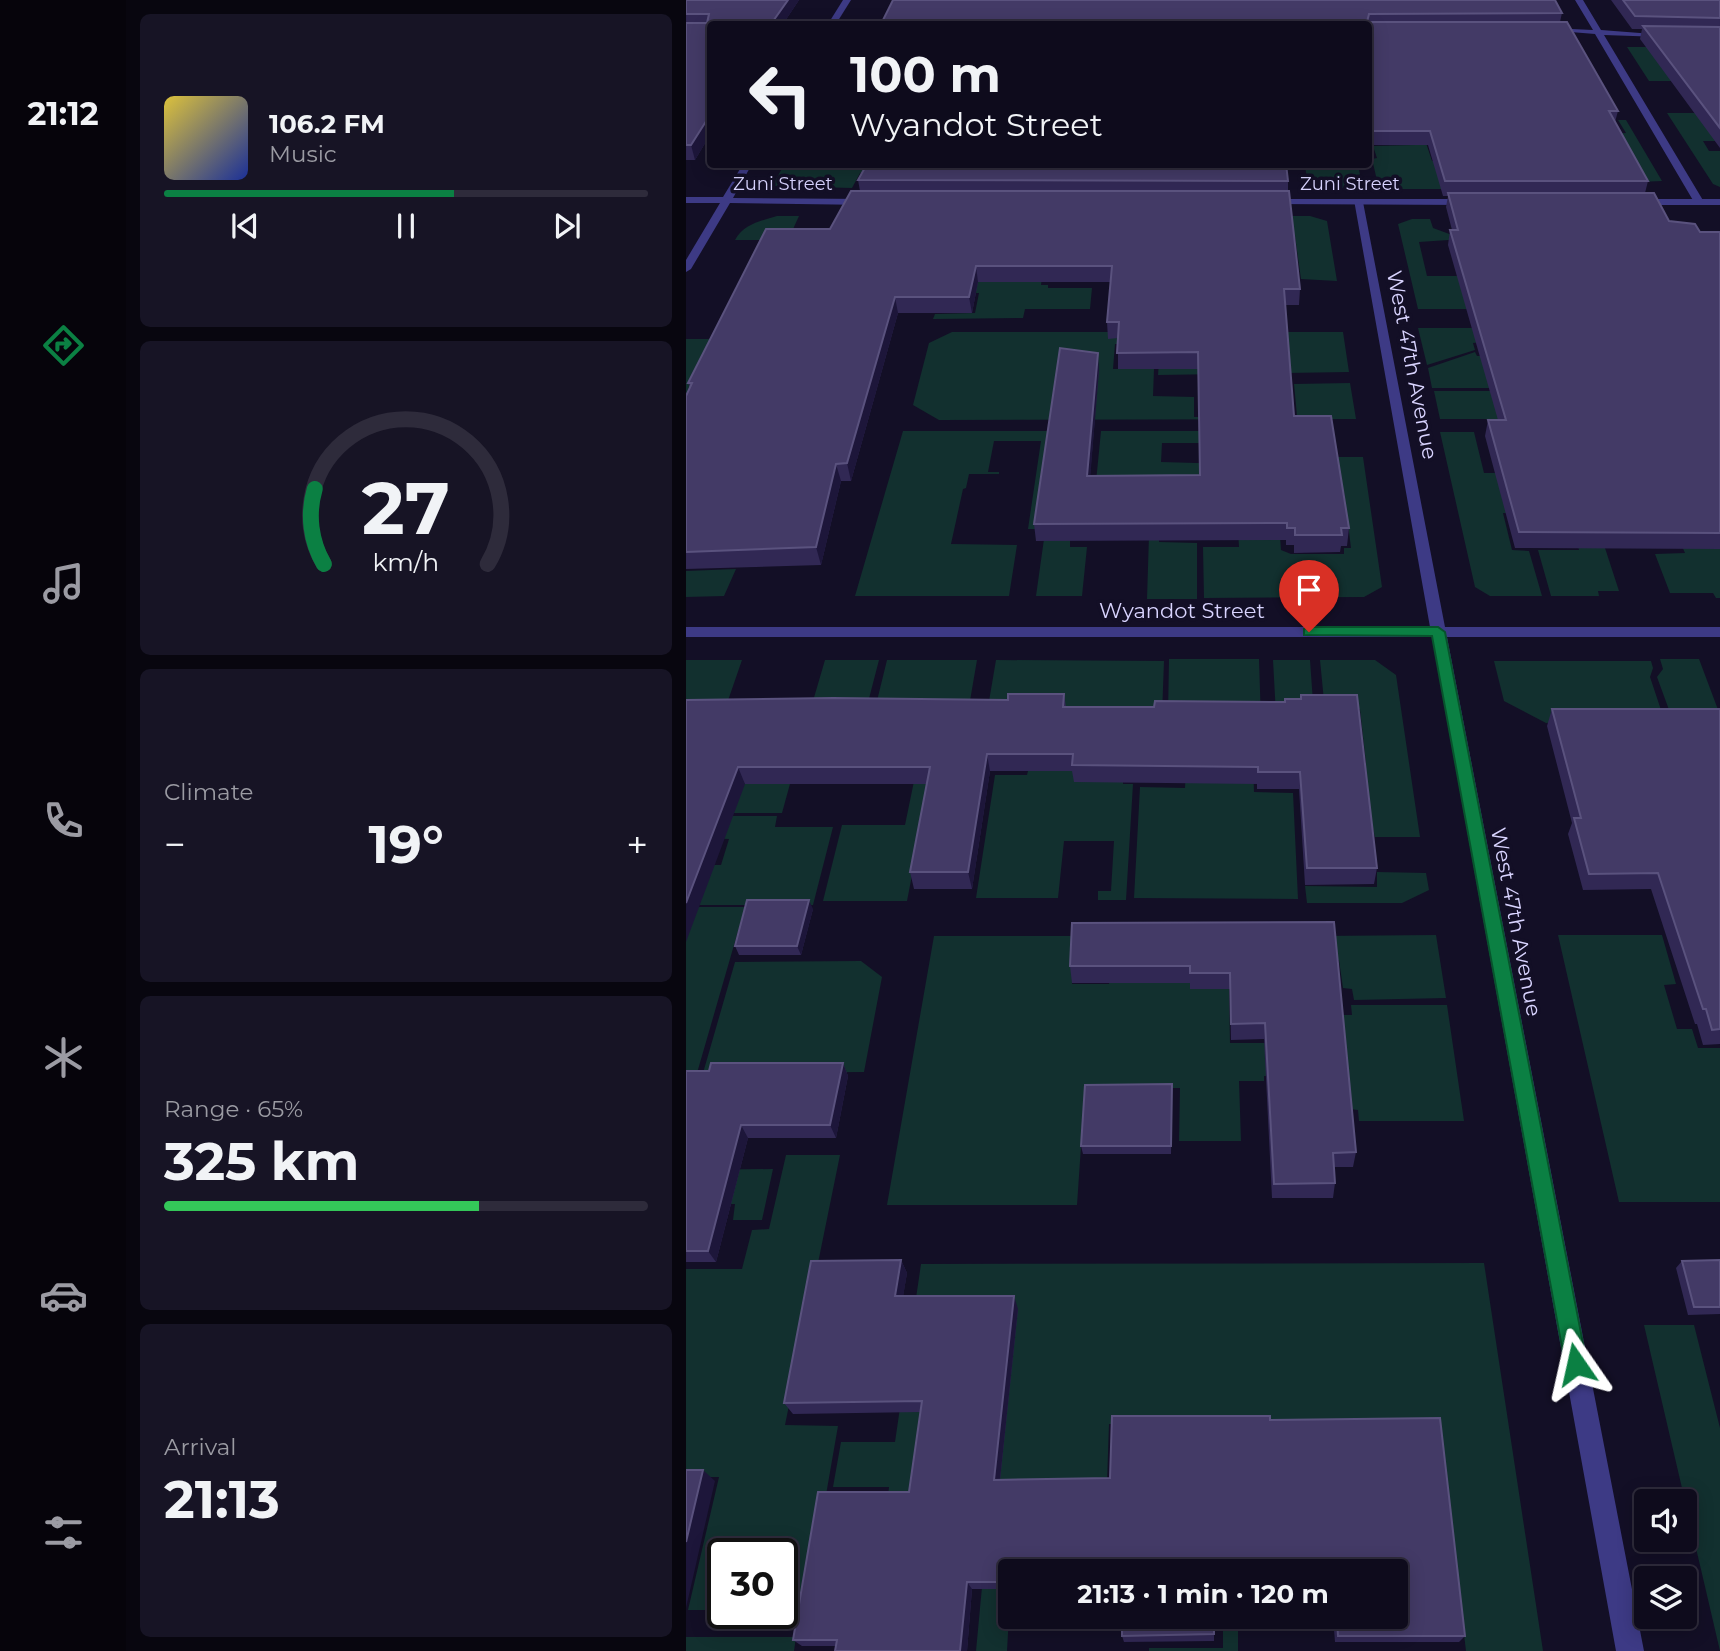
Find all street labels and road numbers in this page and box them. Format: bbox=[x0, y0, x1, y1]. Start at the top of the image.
street label: Zuni Street bbox=[733, 173, 833, 195]
street label: Zuni Street bbox=[1300, 173, 1400, 195]
street label: West 47th Avenue bbox=[1382, 269, 1443, 461]
street label: Wyandot Street bbox=[1099, 598, 1265, 623]
street label: West 47th Avenue bbox=[1486, 826, 1547, 1018]

